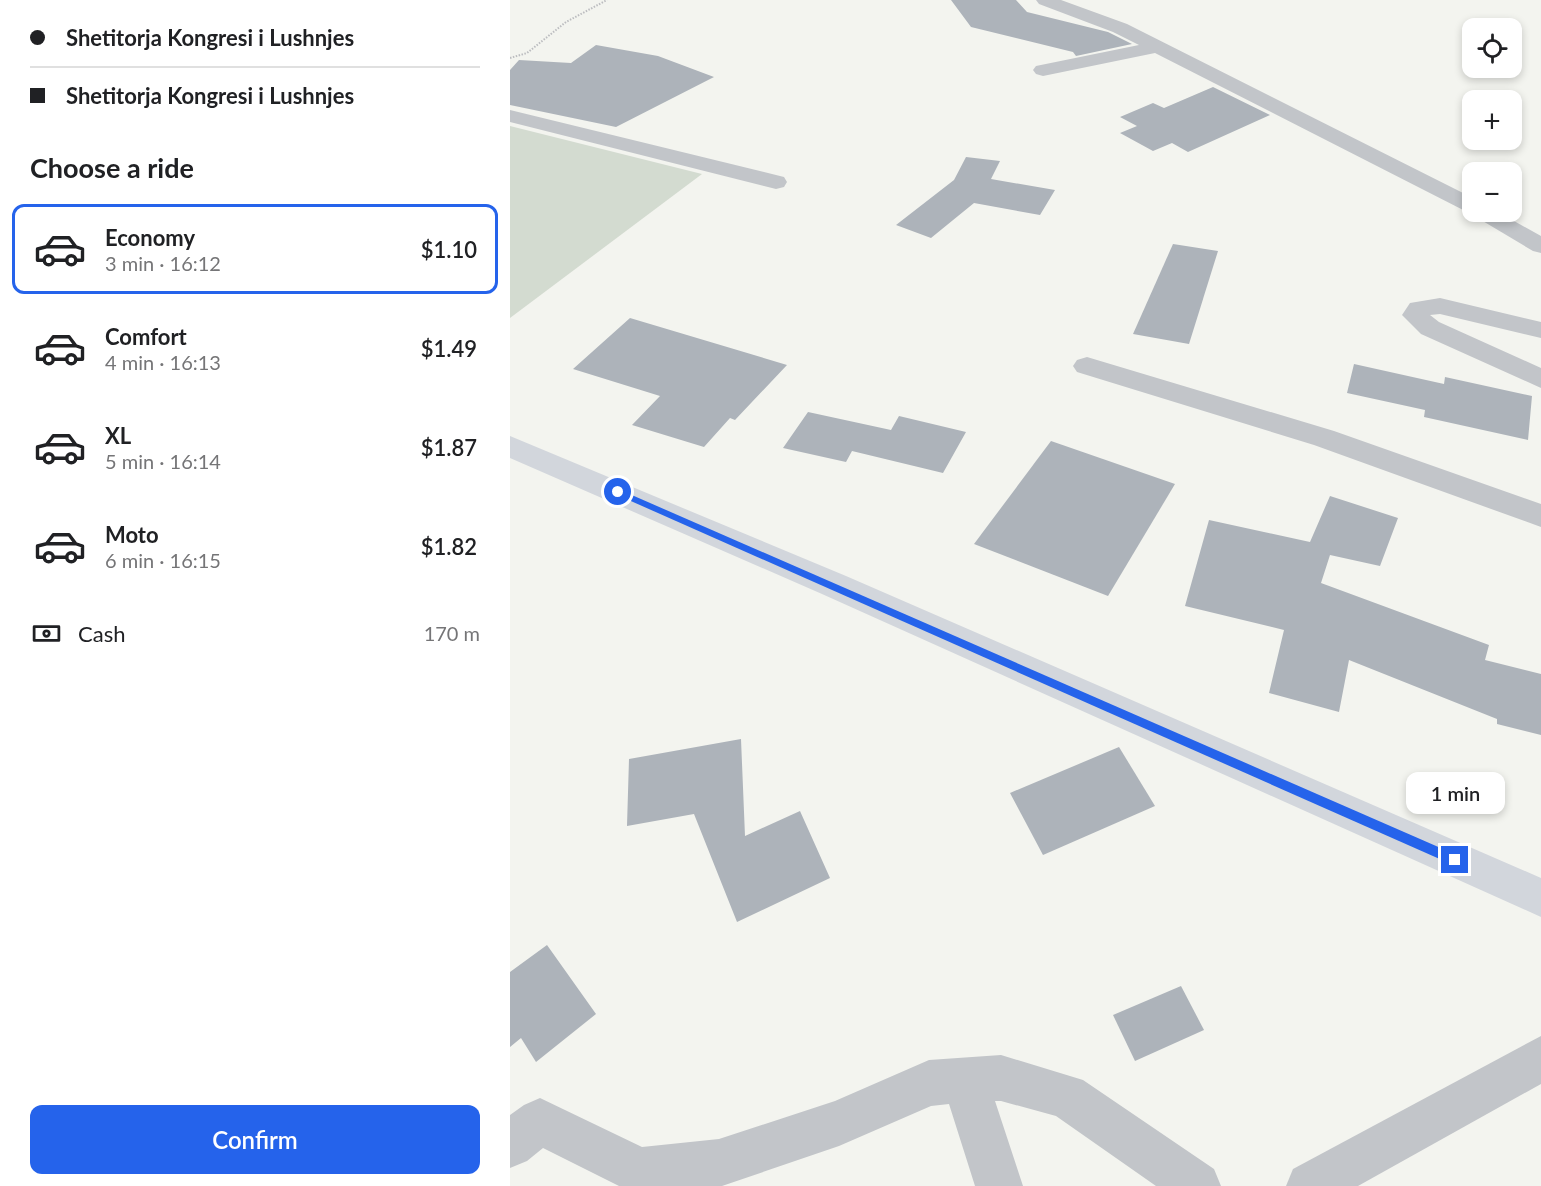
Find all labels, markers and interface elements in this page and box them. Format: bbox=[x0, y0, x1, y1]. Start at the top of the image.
map controls bbox=[1462, 18, 1522, 222]
button: locate bbox=[1462, 18, 1522, 78]
text: Shetitorja Kongresi i Lushnjes bbox=[66, 24, 354, 51]
text: Shetitorja Kongresi i Lushnjes bbox=[66, 82, 354, 109]
button: + bbox=[1462, 90, 1522, 150]
text: Choose a ride bbox=[30, 151, 194, 184]
button: − bbox=[1462, 162, 1522, 222]
icon: car bbox=[33, 222, 87, 276]
text: Economy bbox=[105, 224, 195, 251]
text: $1.10 bbox=[421, 236, 477, 263]
text: 3 min · 16:12 bbox=[105, 251, 221, 275]
icon: car bbox=[33, 321, 87, 375]
text: Comfort bbox=[105, 323, 187, 350]
text: $1.49 bbox=[421, 335, 477, 362]
text: 4 min · 16:13 bbox=[105, 350, 221, 374]
icon: car bbox=[33, 420, 87, 474]
text: XL bbox=[105, 422, 131, 449]
text: $1.87 bbox=[421, 434, 477, 461]
text: 5 min · 16:14 bbox=[105, 449, 221, 473]
route start bbox=[604, 478, 631, 505]
icon: car bbox=[33, 519, 87, 573]
text: Moto bbox=[105, 521, 159, 548]
text: $1.82 bbox=[421, 533, 477, 560]
text: 6 min · 16:15 bbox=[105, 548, 221, 572]
icon: cash bbox=[30, 617, 63, 650]
text: Cash bbox=[78, 620, 125, 647]
text: 170 m bbox=[424, 621, 480, 645]
callout: 1 min bbox=[1406, 773, 1504, 815]
text: 1 min bbox=[1431, 781, 1480, 805]
route end bbox=[1441, 846, 1468, 873]
button: Confirm bbox=[30, 1105, 480, 1174]

